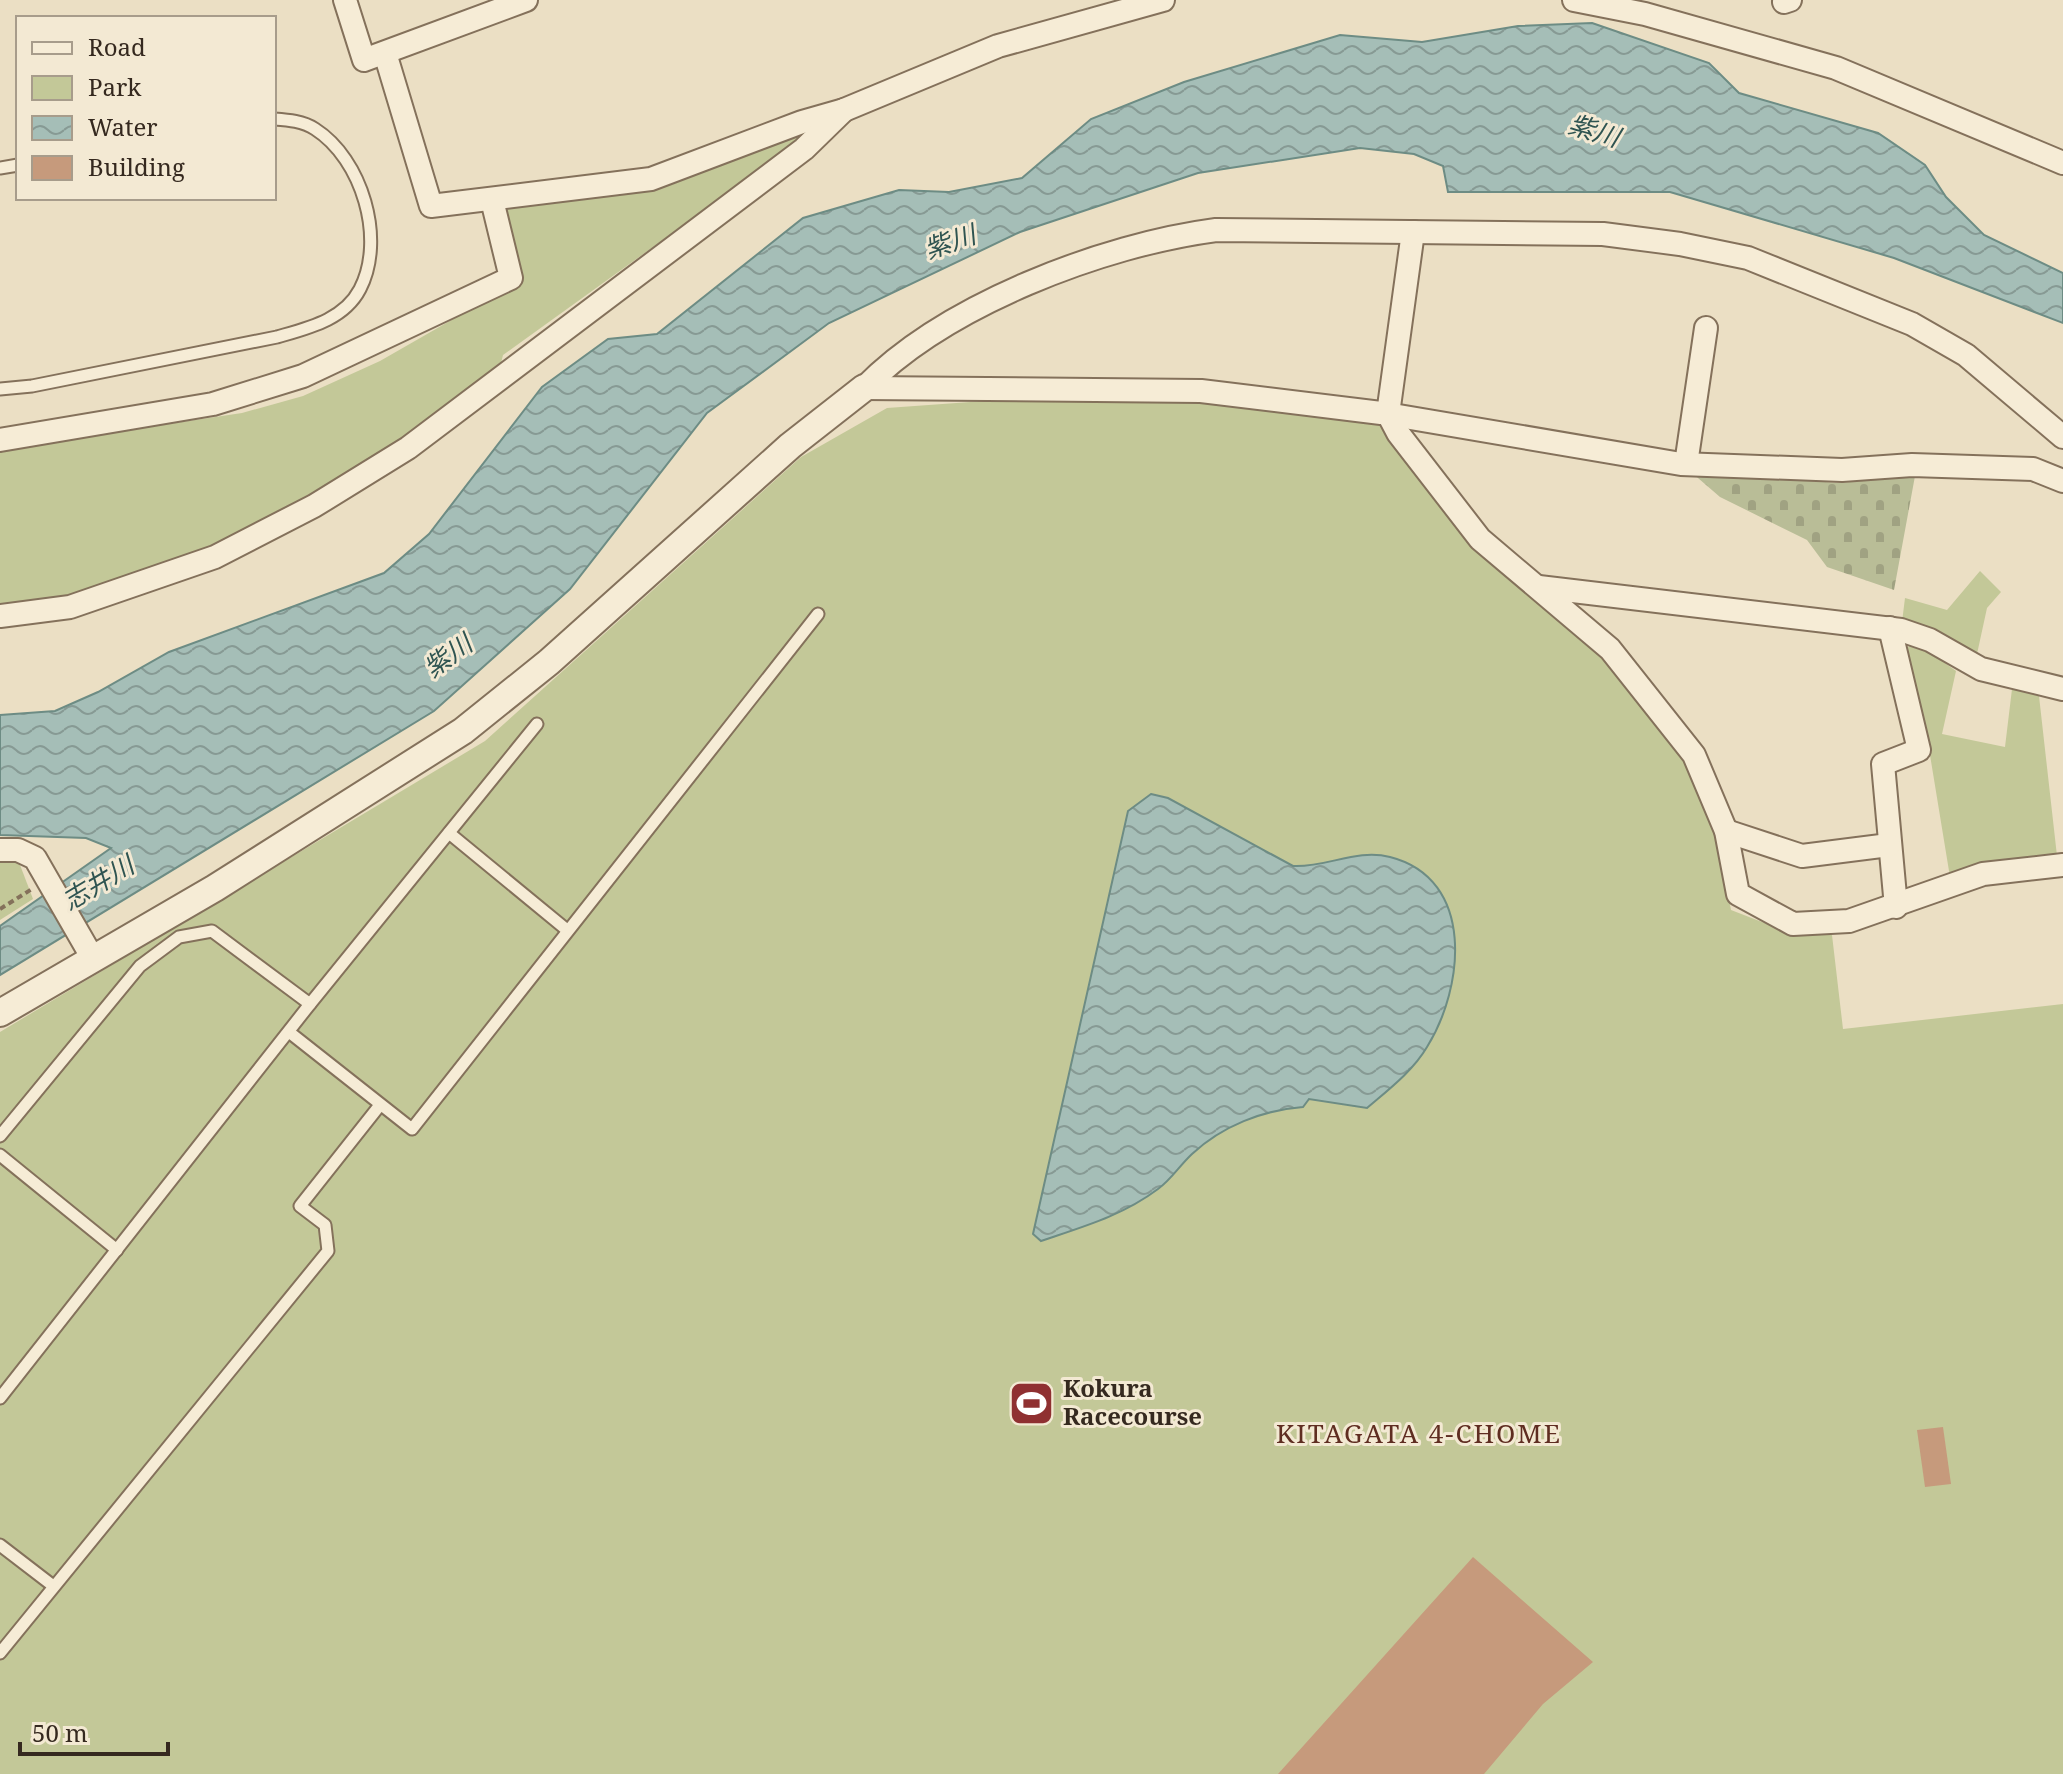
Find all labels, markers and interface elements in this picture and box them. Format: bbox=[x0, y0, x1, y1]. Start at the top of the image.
legend bbox=[16, 16, 276, 200]
text: Road bbox=[88, 30, 146, 63]
text: Park bbox=[88, 70, 142, 103]
water label: 紫川 bbox=[1564, 105, 1627, 156]
text: Water bbox=[88, 110, 158, 143]
text: Building bbox=[88, 150, 185, 183]
water label: 紫川 bbox=[919, 215, 983, 267]
water label: 紫川 bbox=[416, 624, 481, 685]
water label: 志井川 bbox=[55, 845, 143, 918]
place label: Kokura Racecourse bbox=[1063, 1371, 1202, 1432]
sports icon: Kokura Racecourse bbox=[1008, 1379, 1056, 1427]
district label: KITAGATA 4-CHOME bbox=[1276, 1415, 1562, 1451]
scale bar bbox=[20, 1706, 168, 1756]
text: 50 m bbox=[32, 1716, 88, 1749]

